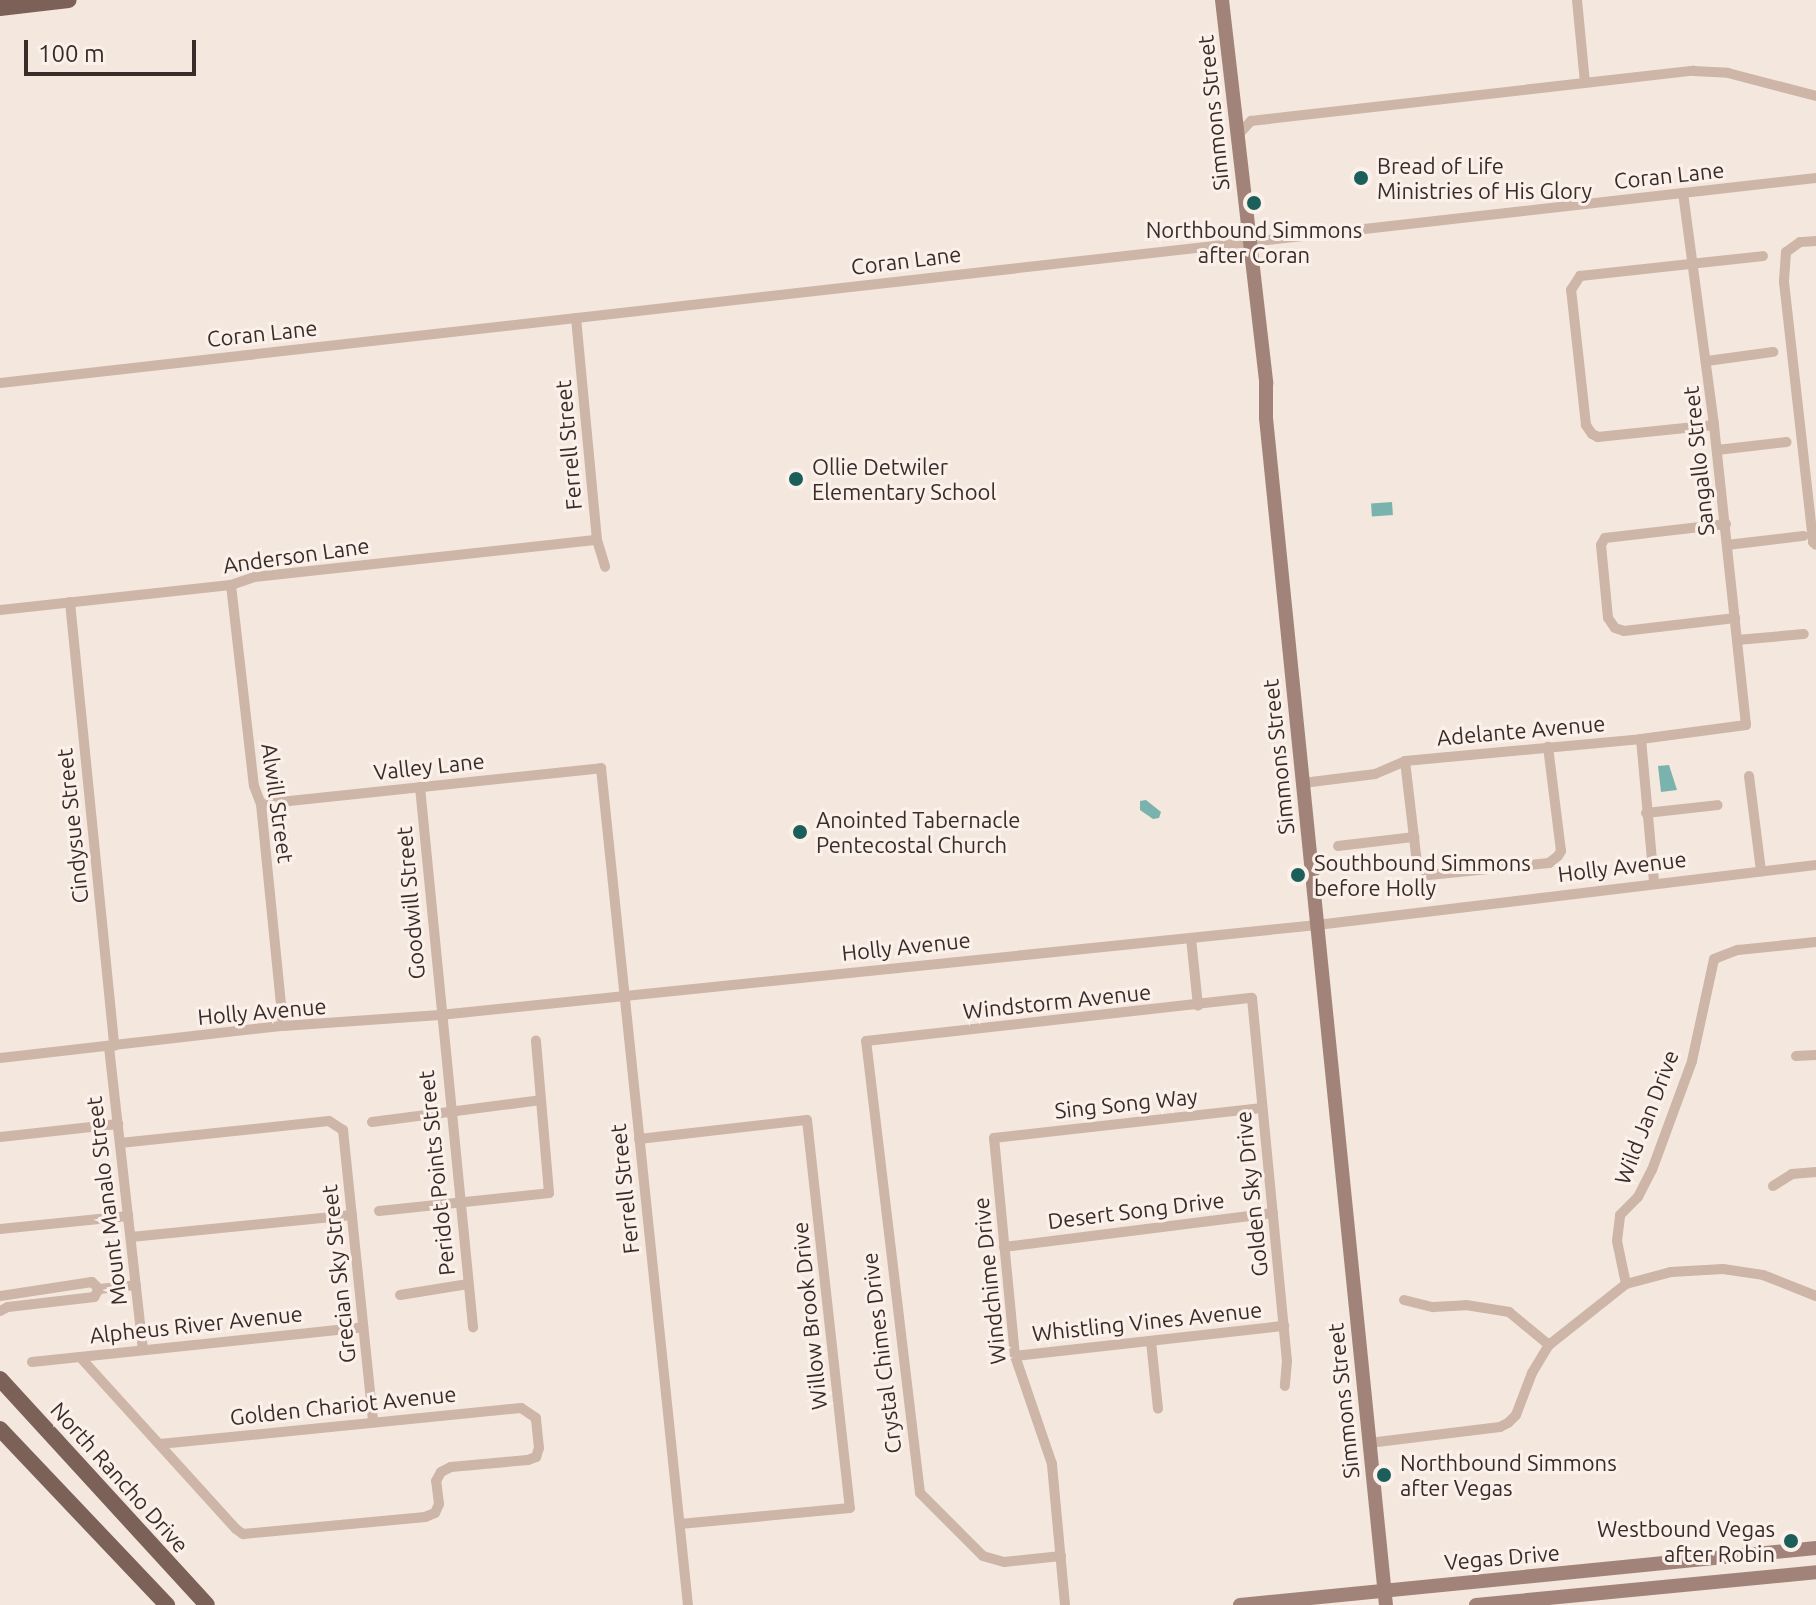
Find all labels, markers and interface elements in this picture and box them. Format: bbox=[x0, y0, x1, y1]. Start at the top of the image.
scale bar bbox=[28, 24, 200, 74]
street label: Simmons Street bbox=[1192, 34, 1234, 192]
text: 100 m bbox=[38, 40, 105, 67]
place label: Bread of Life Ministries of His Glory bbox=[1377, 152, 1592, 204]
street label: Coran Lane bbox=[1613, 156, 1725, 194]
marker: Bread of Life Ministries of His Glory bbox=[1352, 169, 1370, 187]
marker: Northbound Simmons after Coran bbox=[1245, 194, 1263, 212]
place label: Northbound Simmons after Coran bbox=[1146, 216, 1362, 268]
street label: Coran Lane bbox=[849, 240, 963, 280]
street label: Coran Lane bbox=[206, 314, 318, 352]
street label: Ferrell Street bbox=[549, 379, 587, 511]
street label: Sangallo Street bbox=[1677, 385, 1719, 537]
place label: Ollie Detwiler Elementary School bbox=[812, 453, 996, 504]
marker: Ollie Detwiler Elementary School bbox=[787, 470, 805, 488]
street label: Anderson Lane bbox=[221, 532, 371, 578]
street label: Simmons Street bbox=[1257, 678, 1299, 836]
street label: Adelante Avenue bbox=[1436, 709, 1606, 751]
street label: Alwill Street bbox=[257, 742, 299, 864]
street label: Cindysue Street bbox=[51, 747, 93, 905]
street label: Valley Lane bbox=[372, 747, 486, 785]
place label: Anointed Tabernacle Pentecostal Church bbox=[816, 806, 1020, 858]
marker: Anointed Tabernacle Pentecostal Church bbox=[791, 823, 809, 841]
street label: Goodwill Street bbox=[390, 825, 430, 981]
street label: Holly Avenue bbox=[1556, 845, 1688, 887]
place label: Southbound Simmons before Holly bbox=[1314, 849, 1531, 900]
marker: Southbound Simmons before Holly bbox=[1289, 866, 1307, 884]
street label: Holly Avenue bbox=[840, 926, 972, 966]
street label: Windstorm Avenue bbox=[962, 978, 1152, 1024]
street label: Holly Avenue bbox=[196, 992, 328, 1030]
street label: Wild Jan Drive bbox=[1608, 1046, 1684, 1188]
street label: Peridot Points Street bbox=[412, 1069, 460, 1277]
street label: Sing Song Way bbox=[1053, 1082, 1199, 1124]
street label: Mount Manalo Street bbox=[80, 1095, 132, 1307]
street label: Golden Sky Drive bbox=[1229, 1110, 1273, 1278]
street label: Ferrell Street bbox=[604, 1123, 644, 1255]
street label: Grecian Sky Street bbox=[316, 1183, 360, 1365]
street label: Desert Song Drive bbox=[1046, 1186, 1226, 1234]
street label: Windchime Drive bbox=[967, 1196, 1011, 1366]
street label: Willow Brook Drive bbox=[786, 1221, 832, 1411]
street label: Crystal Chimes Drive bbox=[856, 1251, 906, 1455]
street label: Whistling Vines Avenue bbox=[1031, 1296, 1263, 1346]
street label: Alpheus River Avenue bbox=[88, 1300, 304, 1348]
street label: Simmons Street bbox=[1322, 1322, 1364, 1480]
street label: Golden Chariot Avenue bbox=[228, 1380, 458, 1430]
street label: North Rancho Drive bbox=[45, 1396, 195, 1558]
place label: Northbound Simmons after Vegas bbox=[1400, 1449, 1617, 1500]
marker: Northbound Simmons after Vegas bbox=[1375, 1466, 1393, 1484]
place label: Westbound Vegas after Robin bbox=[1597, 1515, 1775, 1566]
marker: Westbound Vegas after Robin bbox=[1782, 1532, 1800, 1550]
street label: Vegas Drive bbox=[1443, 1539, 1561, 1575]

